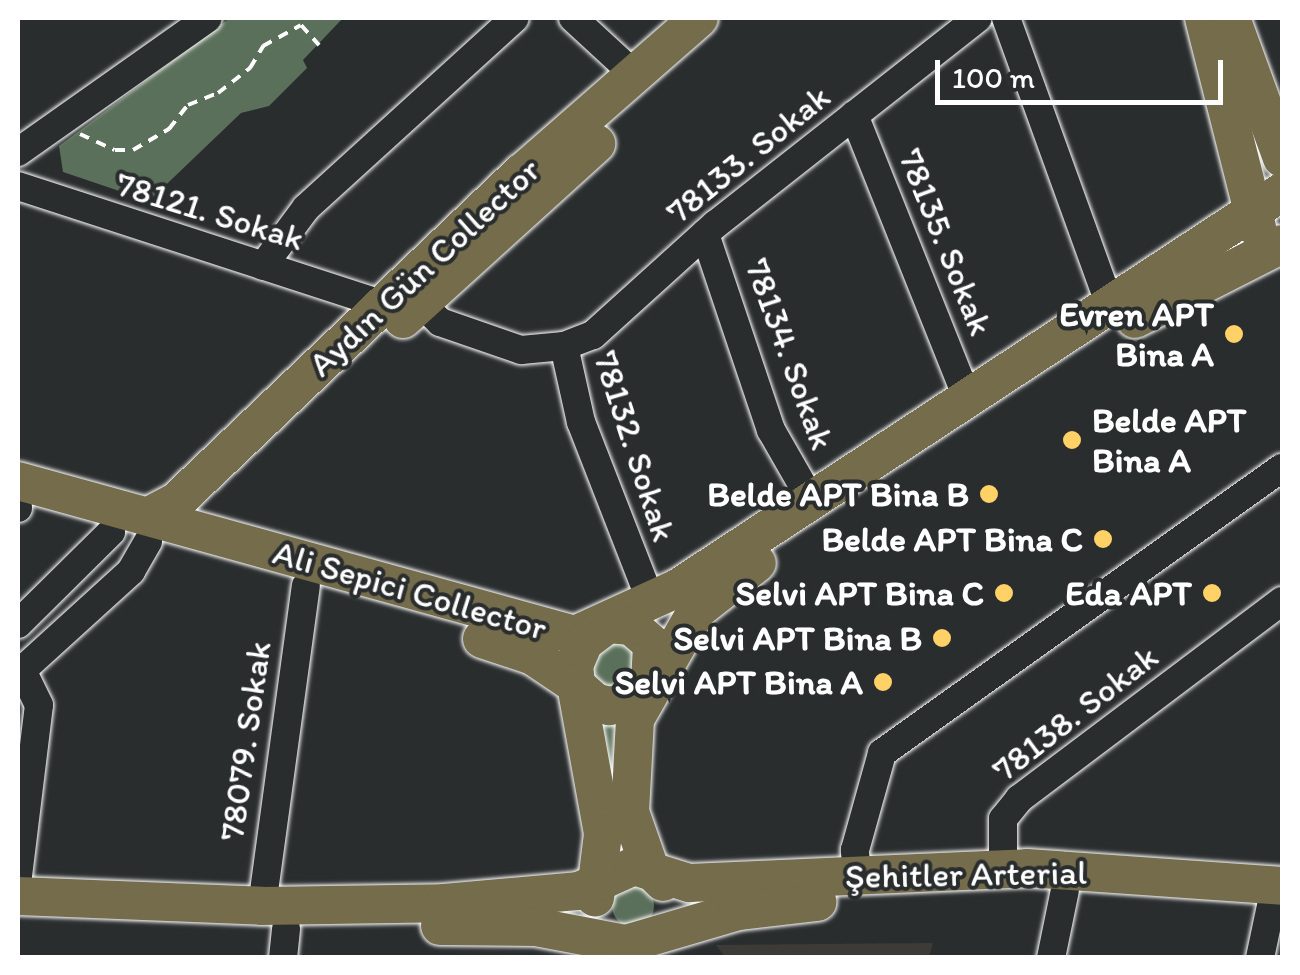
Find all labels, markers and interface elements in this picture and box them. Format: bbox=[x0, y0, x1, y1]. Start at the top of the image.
scale bar bbox=[940, 40, 1228, 102]
text: 100 m bbox=[952, 59, 1035, 96]
street label: 78133. Sokak bbox=[658, 75, 838, 233]
street label: 78135. Sokak bbox=[890, 143, 1002, 341]
street label: Aydın Gün Collector bbox=[299, 149, 549, 385]
street label: 78121. Sokak bbox=[111, 162, 309, 260]
street label: 78134. Sokak bbox=[736, 253, 844, 455]
place label: Evren APT Bina A bbox=[1059, 293, 1214, 375]
marker: Evren APT Bina A bbox=[1223, 323, 1245, 345]
street label: 78132. Sokak bbox=[585, 346, 685, 546]
place label: Belde APT Bina A bbox=[1092, 399, 1246, 481]
marker: Belde APT Bina A bbox=[1061, 429, 1083, 451]
place label: Belde APT Bina B bbox=[708, 473, 969, 515]
marker: Belde APT Bina B bbox=[978, 483, 1000, 505]
place label: Belde APT Bina C bbox=[822, 518, 1083, 560]
marker: Belde APT Bina C bbox=[1092, 528, 1114, 550]
street label: Ali Sepici Collector bbox=[268, 531, 552, 649]
place label: Selvi APT Bina C bbox=[736, 572, 984, 614]
place label: Eda APT bbox=[1065, 572, 1192, 614]
marker: Selvi APT Bina C bbox=[993, 582, 1015, 604]
marker: Eda APT bbox=[1201, 582, 1223, 604]
place label: Selvi APT Bina B bbox=[674, 617, 922, 659]
marker: Selvi APT Bina B bbox=[931, 627, 953, 649]
street label: 78138. Sokak bbox=[984, 635, 1166, 791]
street label: 78079. Sokak bbox=[210, 639, 280, 843]
place label: Selvi APT Bina A bbox=[615, 661, 863, 703]
marker: Selvi APT Bina A bbox=[872, 671, 894, 693]
street label: Şehitler Arterial bbox=[844, 851, 1088, 897]

